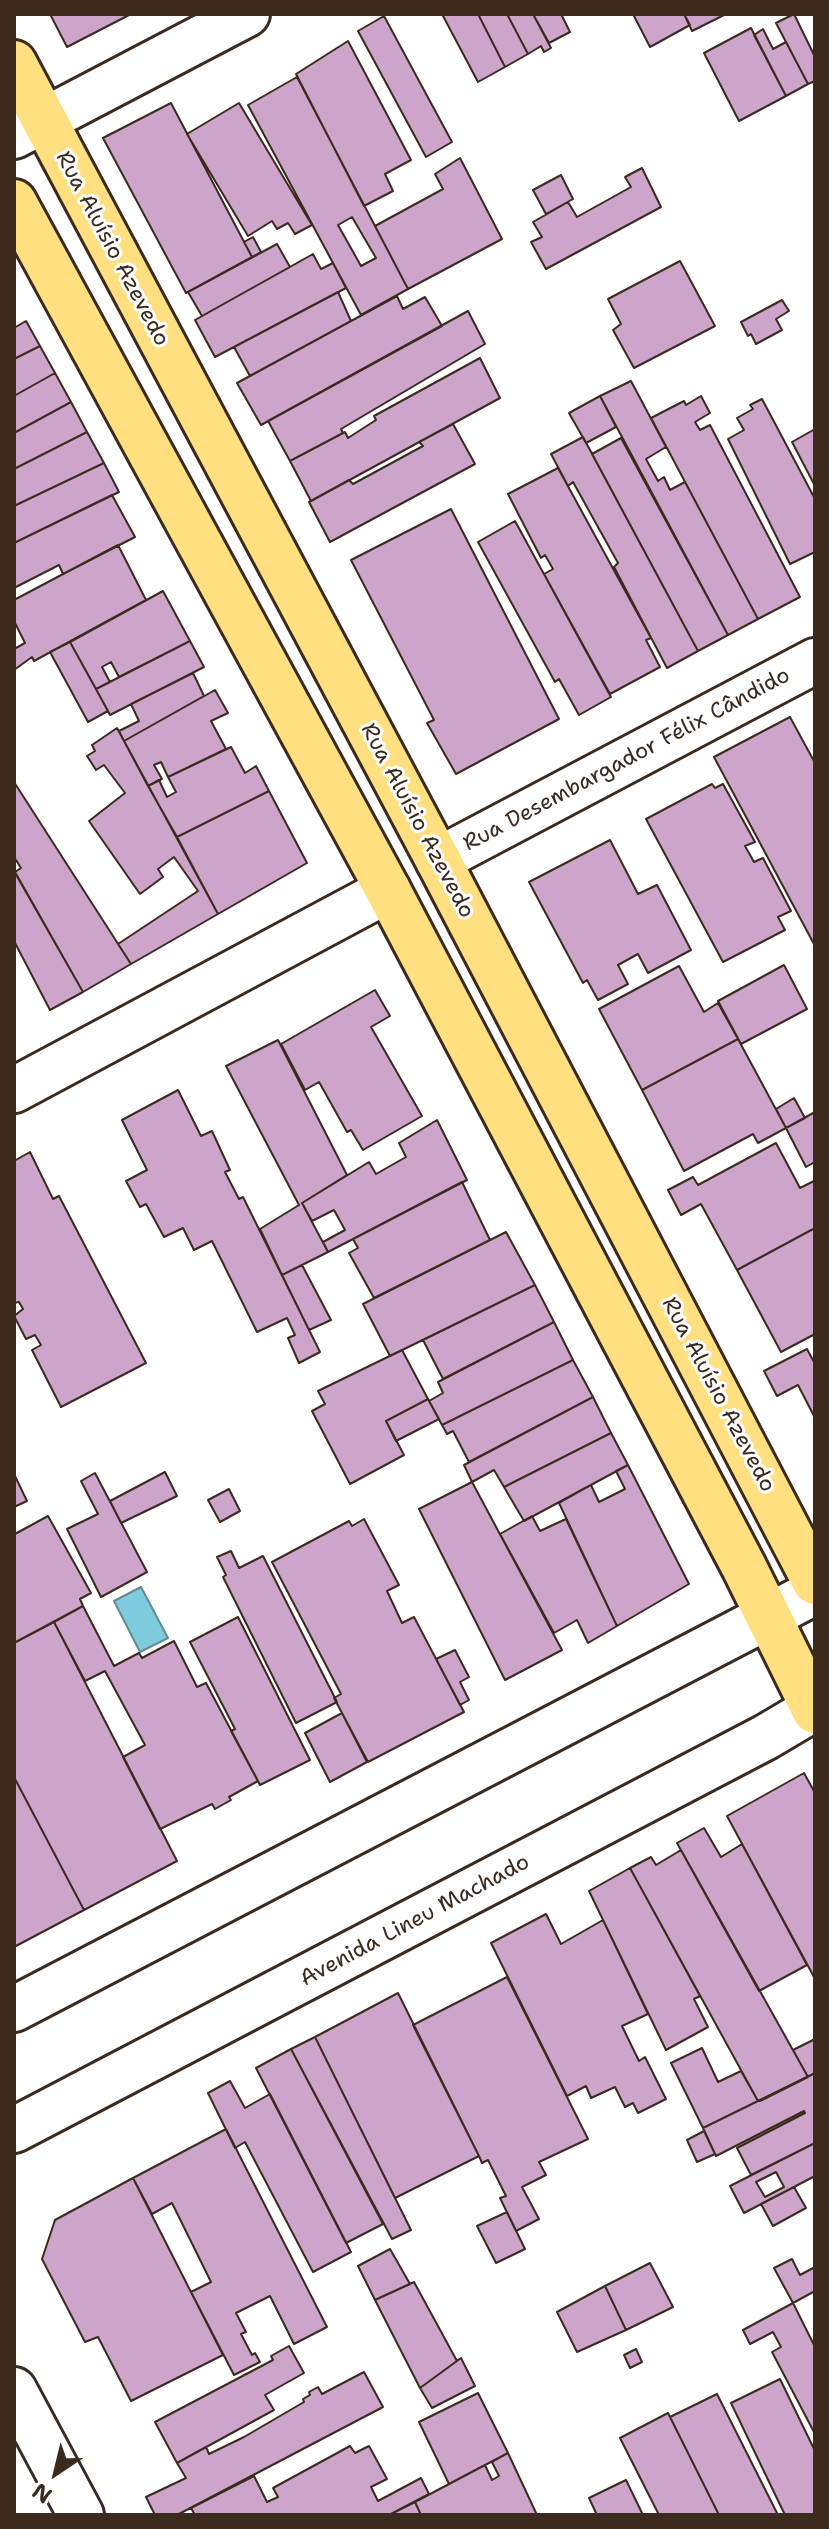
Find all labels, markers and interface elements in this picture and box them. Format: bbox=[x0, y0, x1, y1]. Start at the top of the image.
street label: Rua Aluísio Azevedo bbox=[50, 147, 174, 351]
street label: Rua Desembargador Félix Cândido bbox=[459, 662, 795, 858]
street label: Rua Aluísio Azevedo bbox=[355, 719, 479, 923]
street label: Rua Aluísio Azevedo bbox=[656, 1293, 780, 1497]
street label: Avenida Lineu Machado bbox=[296, 1849, 534, 1993]
north arrow bbox=[16, 2433, 96, 2513]
text: N bbox=[26, 2476, 57, 2510]

